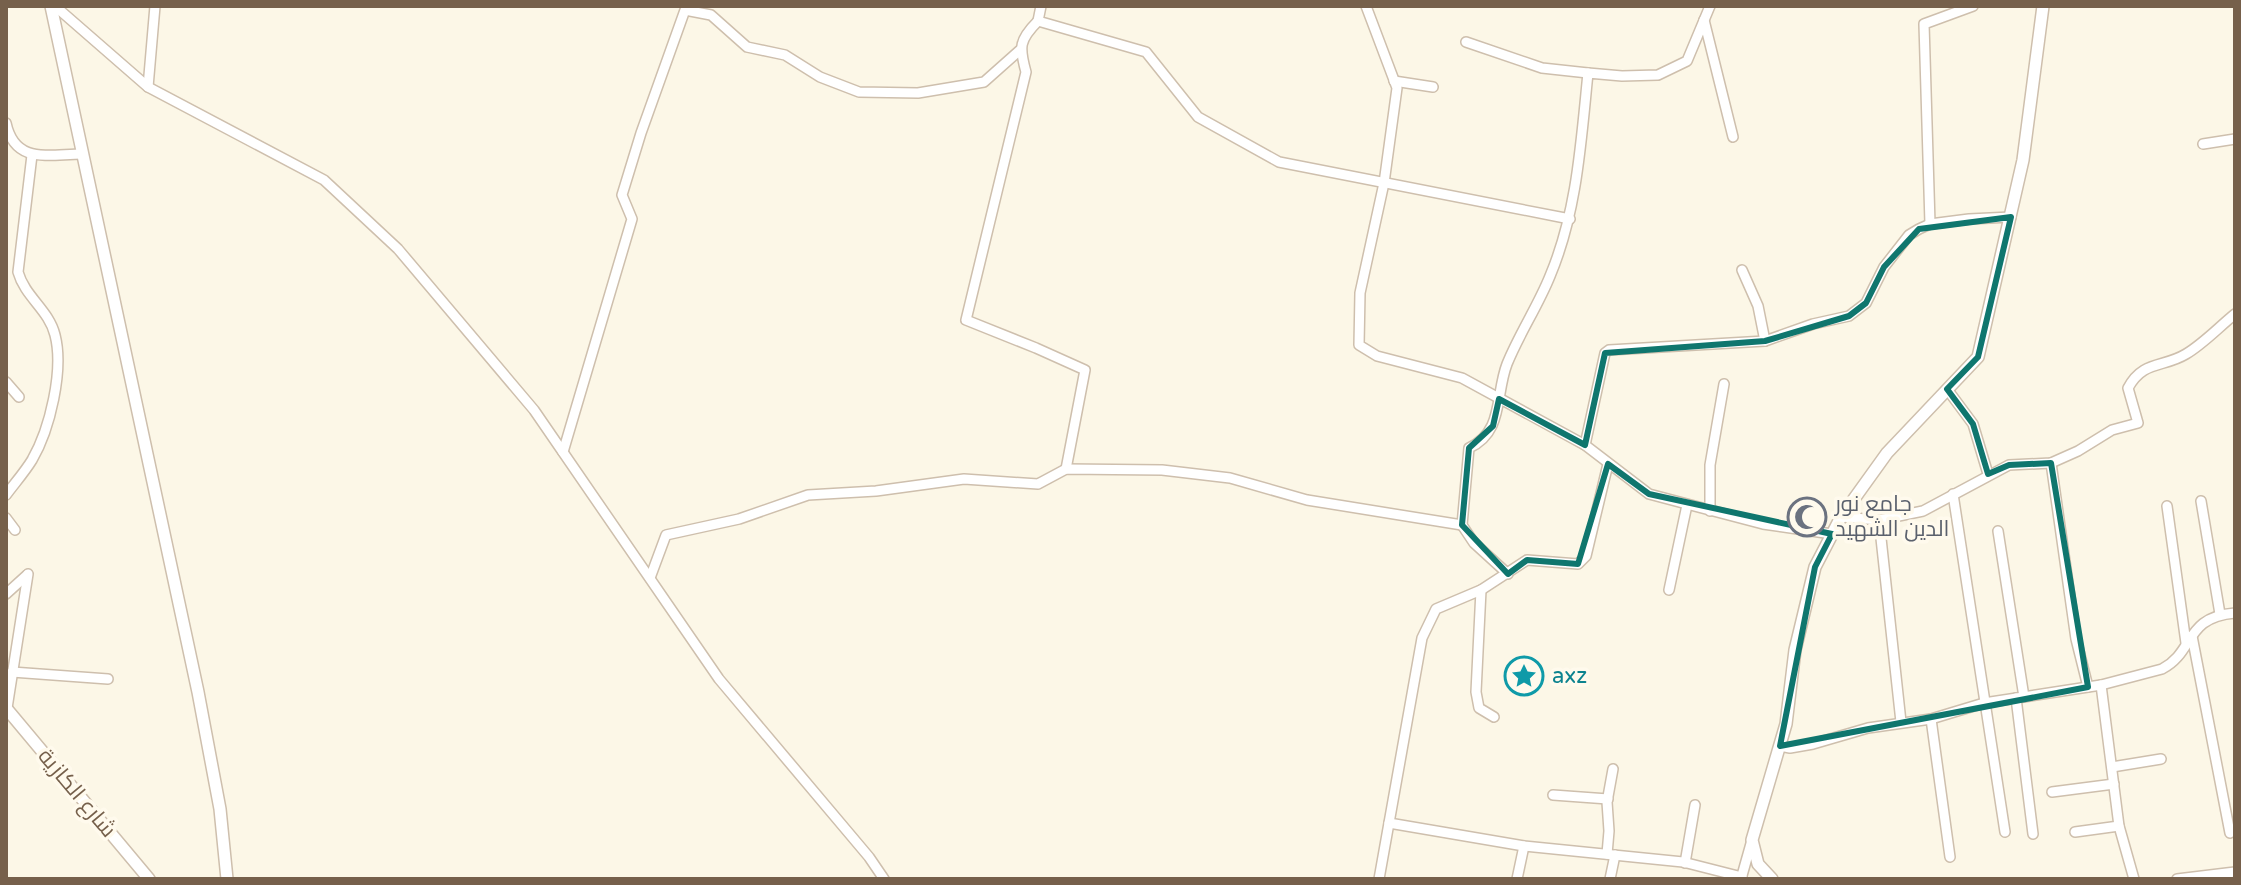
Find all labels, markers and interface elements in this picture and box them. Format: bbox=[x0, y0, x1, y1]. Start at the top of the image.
place label: جامع نور الدين الشهيد bbox=[1833, 491, 1949, 542]
mosque icon: جامع نور الدين الشهيد bbox=[1786, 496, 1828, 538]
place icon: axz bbox=[1503, 655, 1545, 697]
place label: axz bbox=[1552, 663, 1587, 689]
street label: شارع الكازية bbox=[32, 744, 121, 843]

